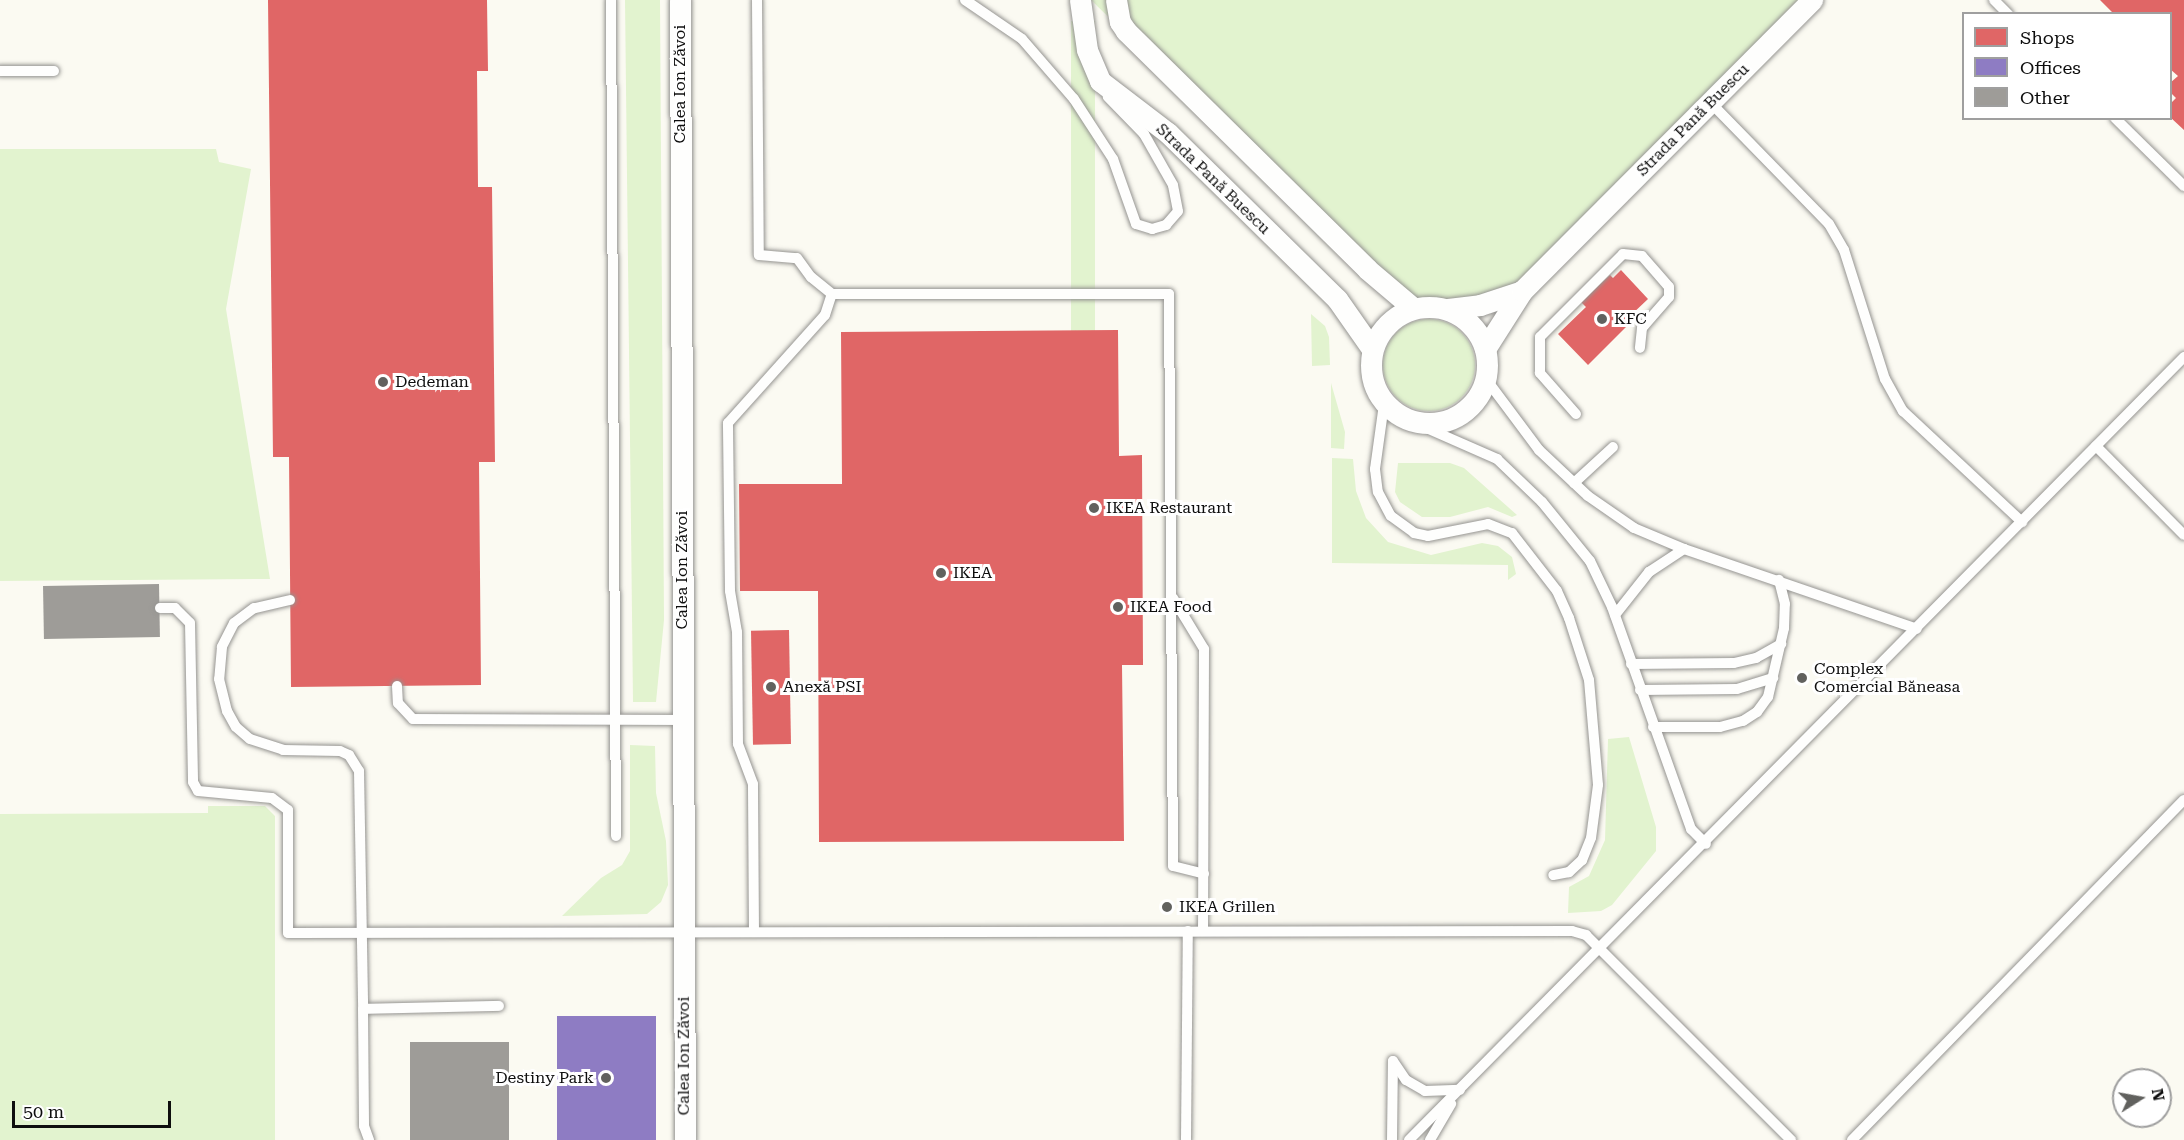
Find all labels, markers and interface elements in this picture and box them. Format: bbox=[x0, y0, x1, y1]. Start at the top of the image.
legend bbox=[1962, 12, 2172, 120]
street label: Calea Ion Zăvoi bbox=[670, 25, 690, 143]
text: Shops bbox=[2020, 27, 2074, 48]
text: Offices bbox=[2020, 57, 2081, 78]
street label: Strada Pană Buescu bbox=[1633, 60, 1753, 180]
text: Other bbox=[2020, 87, 2070, 108]
street label: Strada Pană Buescu bbox=[1152, 120, 1274, 238]
place label: KFC bbox=[1614, 309, 1647, 329]
marker: KFC bbox=[1595, 312, 1609, 326]
place label: Dedeman bbox=[395, 372, 469, 392]
marker: Dedeman bbox=[376, 375, 390, 389]
place label: IKEA Restaurant bbox=[1106, 498, 1232, 518]
marker: IKEA Restaurant bbox=[1087, 501, 1101, 515]
street label: Calea Ion Zăvoi bbox=[672, 511, 692, 629]
place label: IKEA bbox=[953, 563, 992, 583]
marker: IKEA bbox=[934, 566, 948, 580]
place label: IKEA Food bbox=[1130, 597, 1212, 617]
marker: IKEA Food bbox=[1111, 600, 1125, 614]
place label: Complex Comercial Băneasa bbox=[1814, 659, 1960, 697]
marker: Complex Comercial Băneasa bbox=[1795, 671, 1809, 685]
place label: Anexă PSI bbox=[783, 677, 861, 697]
marker: Anexă PSI bbox=[764, 680, 778, 694]
place label: IKEA Grillen bbox=[1179, 897, 1275, 917]
marker: IKEA Grillen bbox=[1160, 900, 1174, 914]
street label: Calea Ion Zăvoi bbox=[674, 997, 694, 1115]
place label: Destiny Park bbox=[495, 1068, 594, 1088]
north arrow bbox=[2112, 1068, 2172, 1128]
marker: Destiny Park bbox=[599, 1071, 613, 1085]
text: N bbox=[2148, 1087, 2169, 1103]
scale bar bbox=[15, 1089, 174, 1127]
text: 50 m bbox=[23, 1101, 64, 1122]

